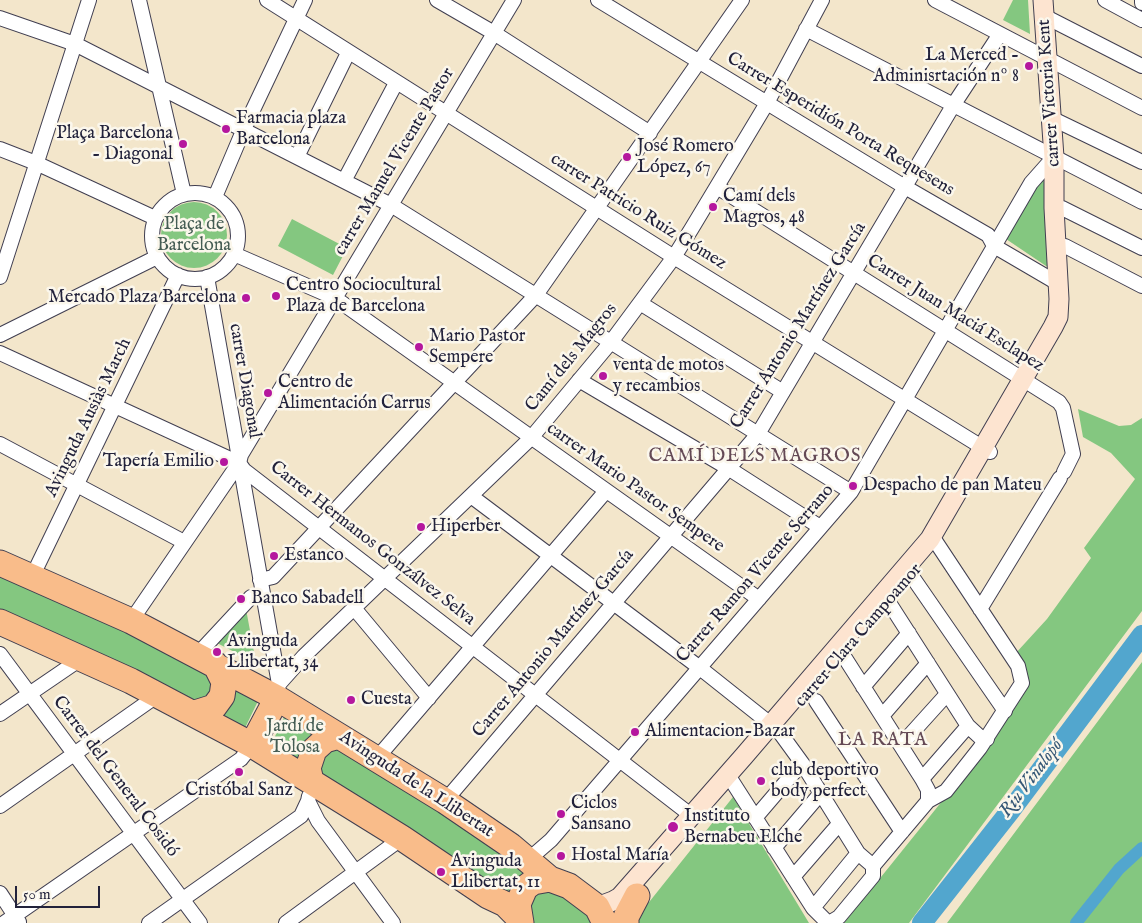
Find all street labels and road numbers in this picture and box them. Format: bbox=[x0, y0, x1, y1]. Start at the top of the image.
street label: carrer Victoria Kent bbox=[1034, 19, 1066, 167]
street label: Carrer Esperidión Porta Requesens bbox=[722, 48, 958, 202]
street label: carrer Manuel Vicente Pastor bbox=[330, 64, 460, 260]
street label: carrer Patricio Ruiz Gómez bbox=[546, 149, 730, 275]
street label: Carrer Antonio Martínez García bbox=[726, 219, 872, 433]
street label: Carrer Juan Maciá Esclapez bbox=[862, 251, 1048, 377]
street label: Camí dels Magros bbox=[522, 299, 622, 417]
street label: carrer Diagonal bbox=[223, 322, 265, 440]
street label: Avinguda Ausiàs March bbox=[41, 335, 137, 501]
street label: carrer Mario Pastor Sempere bbox=[542, 418, 728, 558]
street label: Carrer Hermanos Gonzálvez Selva bbox=[265, 457, 479, 631]
street label: Carrer Ramon Vicente Serrano bbox=[673, 480, 839, 668]
street label: Carrer Antonio Martínez García bbox=[469, 545, 639, 743]
street label: carrer Clara Campoamor bbox=[791, 560, 927, 712]
street label: Carrer del General Cosidó bbox=[47, 692, 183, 862]
street label: Avinguda de la Llibertat bbox=[335, 727, 497, 843]

